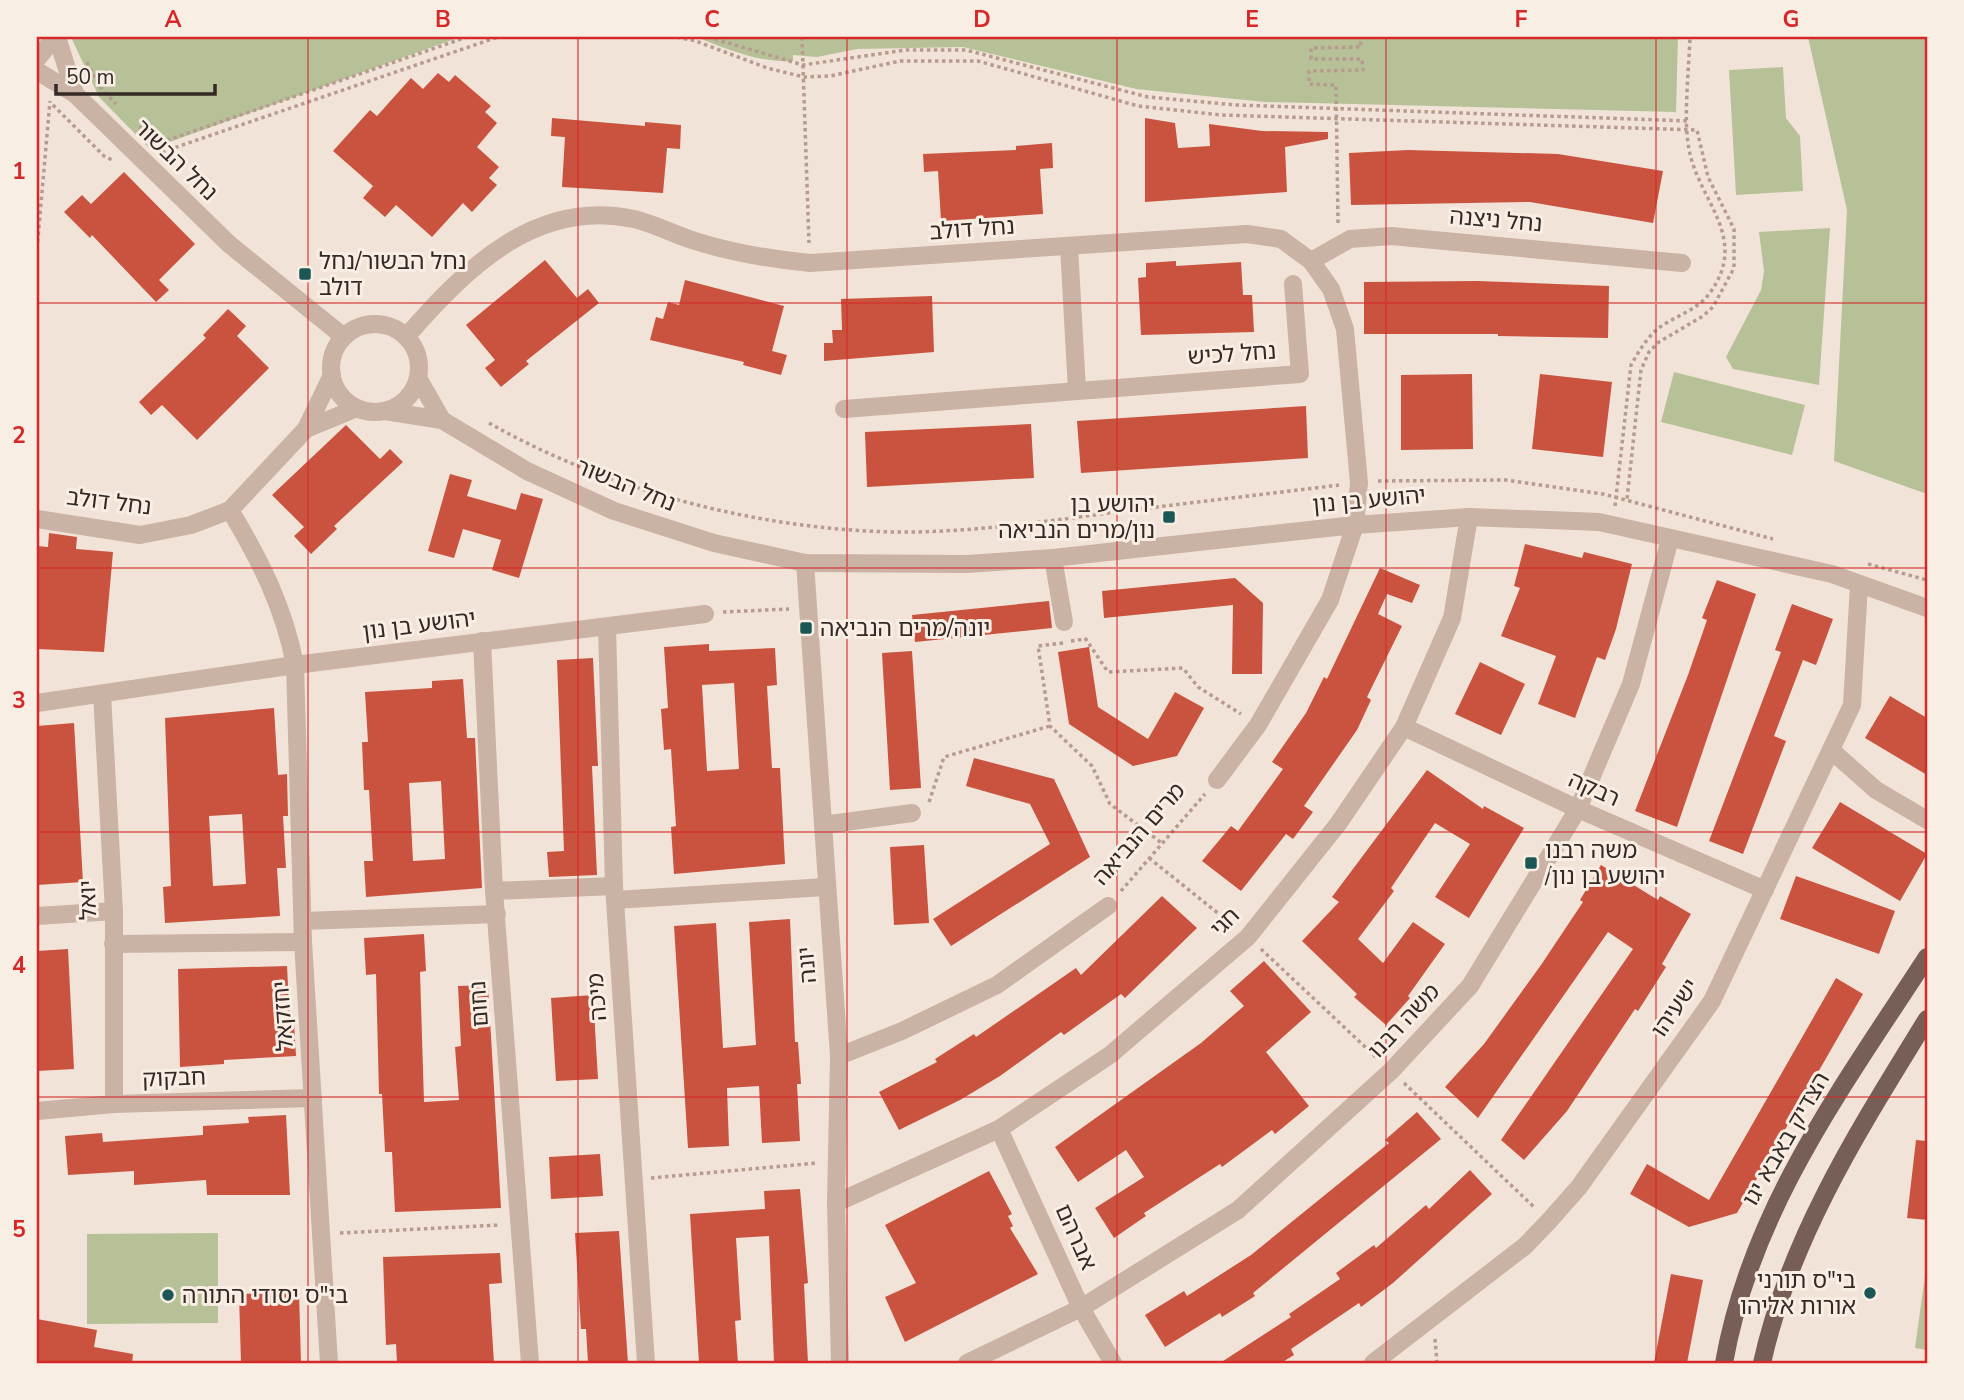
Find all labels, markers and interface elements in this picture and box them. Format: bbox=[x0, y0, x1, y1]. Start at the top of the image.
text: A bbox=[164, 4, 182, 35]
text: B bbox=[435, 4, 451, 35]
text: C bbox=[704, 4, 720, 35]
text: D bbox=[973, 4, 991, 35]
text: E bbox=[1245, 4, 1259, 35]
text: F bbox=[1515, 4, 1528, 35]
text: G bbox=[1783, 4, 1799, 35]
scale bar bbox=[56, 52, 215, 96]
text: 50 m bbox=[66, 63, 115, 91]
street label: נחל הבשור bbox=[127, 112, 225, 208]
text: 1 bbox=[12, 156, 26, 187]
street label: נחל ניצנה bbox=[1448, 201, 1544, 239]
street label: נחל דולב bbox=[928, 211, 1016, 247]
place label: נחל הבשור/נחל דולב bbox=[319, 246, 466, 303]
marker: נחל הבשור/נחל דולב bbox=[297, 266, 313, 282]
street label: נחל לכיש bbox=[1187, 335, 1277, 373]
text: 2 bbox=[12, 420, 26, 451]
street label: נחל הבשור bbox=[572, 451, 680, 519]
street label: יהושע בן נון bbox=[1311, 480, 1427, 520]
street label: נחל דולב bbox=[65, 481, 153, 523]
place label: יהושע בן נון/מרים הנביאה bbox=[998, 489, 1155, 546]
marker: יהושע בן נון/מרים הנביאה bbox=[1161, 509, 1177, 525]
street label: יהושע בן נון bbox=[361, 603, 477, 647]
place label: יונה/מרים הנביאה bbox=[820, 613, 990, 644]
marker: יונה/מרים הנביאה bbox=[798, 620, 814, 636]
text: 3 bbox=[12, 685, 26, 716]
street label: רבקה bbox=[1563, 764, 1625, 814]
street label: מרים הנביאה bbox=[1086, 776, 1192, 892]
place label: משה רבנו /יהושע בן נון bbox=[1544, 835, 1665, 892]
marker: משה רבנו /יהושע בן נון bbox=[1523, 855, 1539, 871]
street label: יואל bbox=[72, 879, 104, 921]
street label: חגי bbox=[1203, 900, 1247, 944]
street label: יונה bbox=[790, 945, 824, 985]
text: 4 bbox=[12, 950, 26, 981]
street label: מיכה bbox=[580, 972, 614, 1022]
street label: ישעיהו bbox=[1644, 972, 1706, 1044]
street label: משה רבנו bbox=[1361, 977, 1447, 1065]
street label: יחזקאל bbox=[265, 980, 301, 1052]
street label: נחום bbox=[462, 980, 496, 1028]
street label: חבקוק bbox=[141, 1061, 207, 1095]
street label: הצדיק באבא יגו bbox=[1735, 1066, 1837, 1212]
street label: אברהם bbox=[1048, 1199, 1104, 1275]
text: 5 bbox=[12, 1214, 26, 1245]
place label: בי"ס תורני אורות אליהו bbox=[1740, 1265, 1856, 1322]
place label: בי"ס יסודי התורה bbox=[182, 1280, 348, 1311]
marker: בי"ס תורני אורות אליהו bbox=[1862, 1285, 1878, 1301]
marker: בי"ס יסודי התורה bbox=[160, 1287, 176, 1303]

